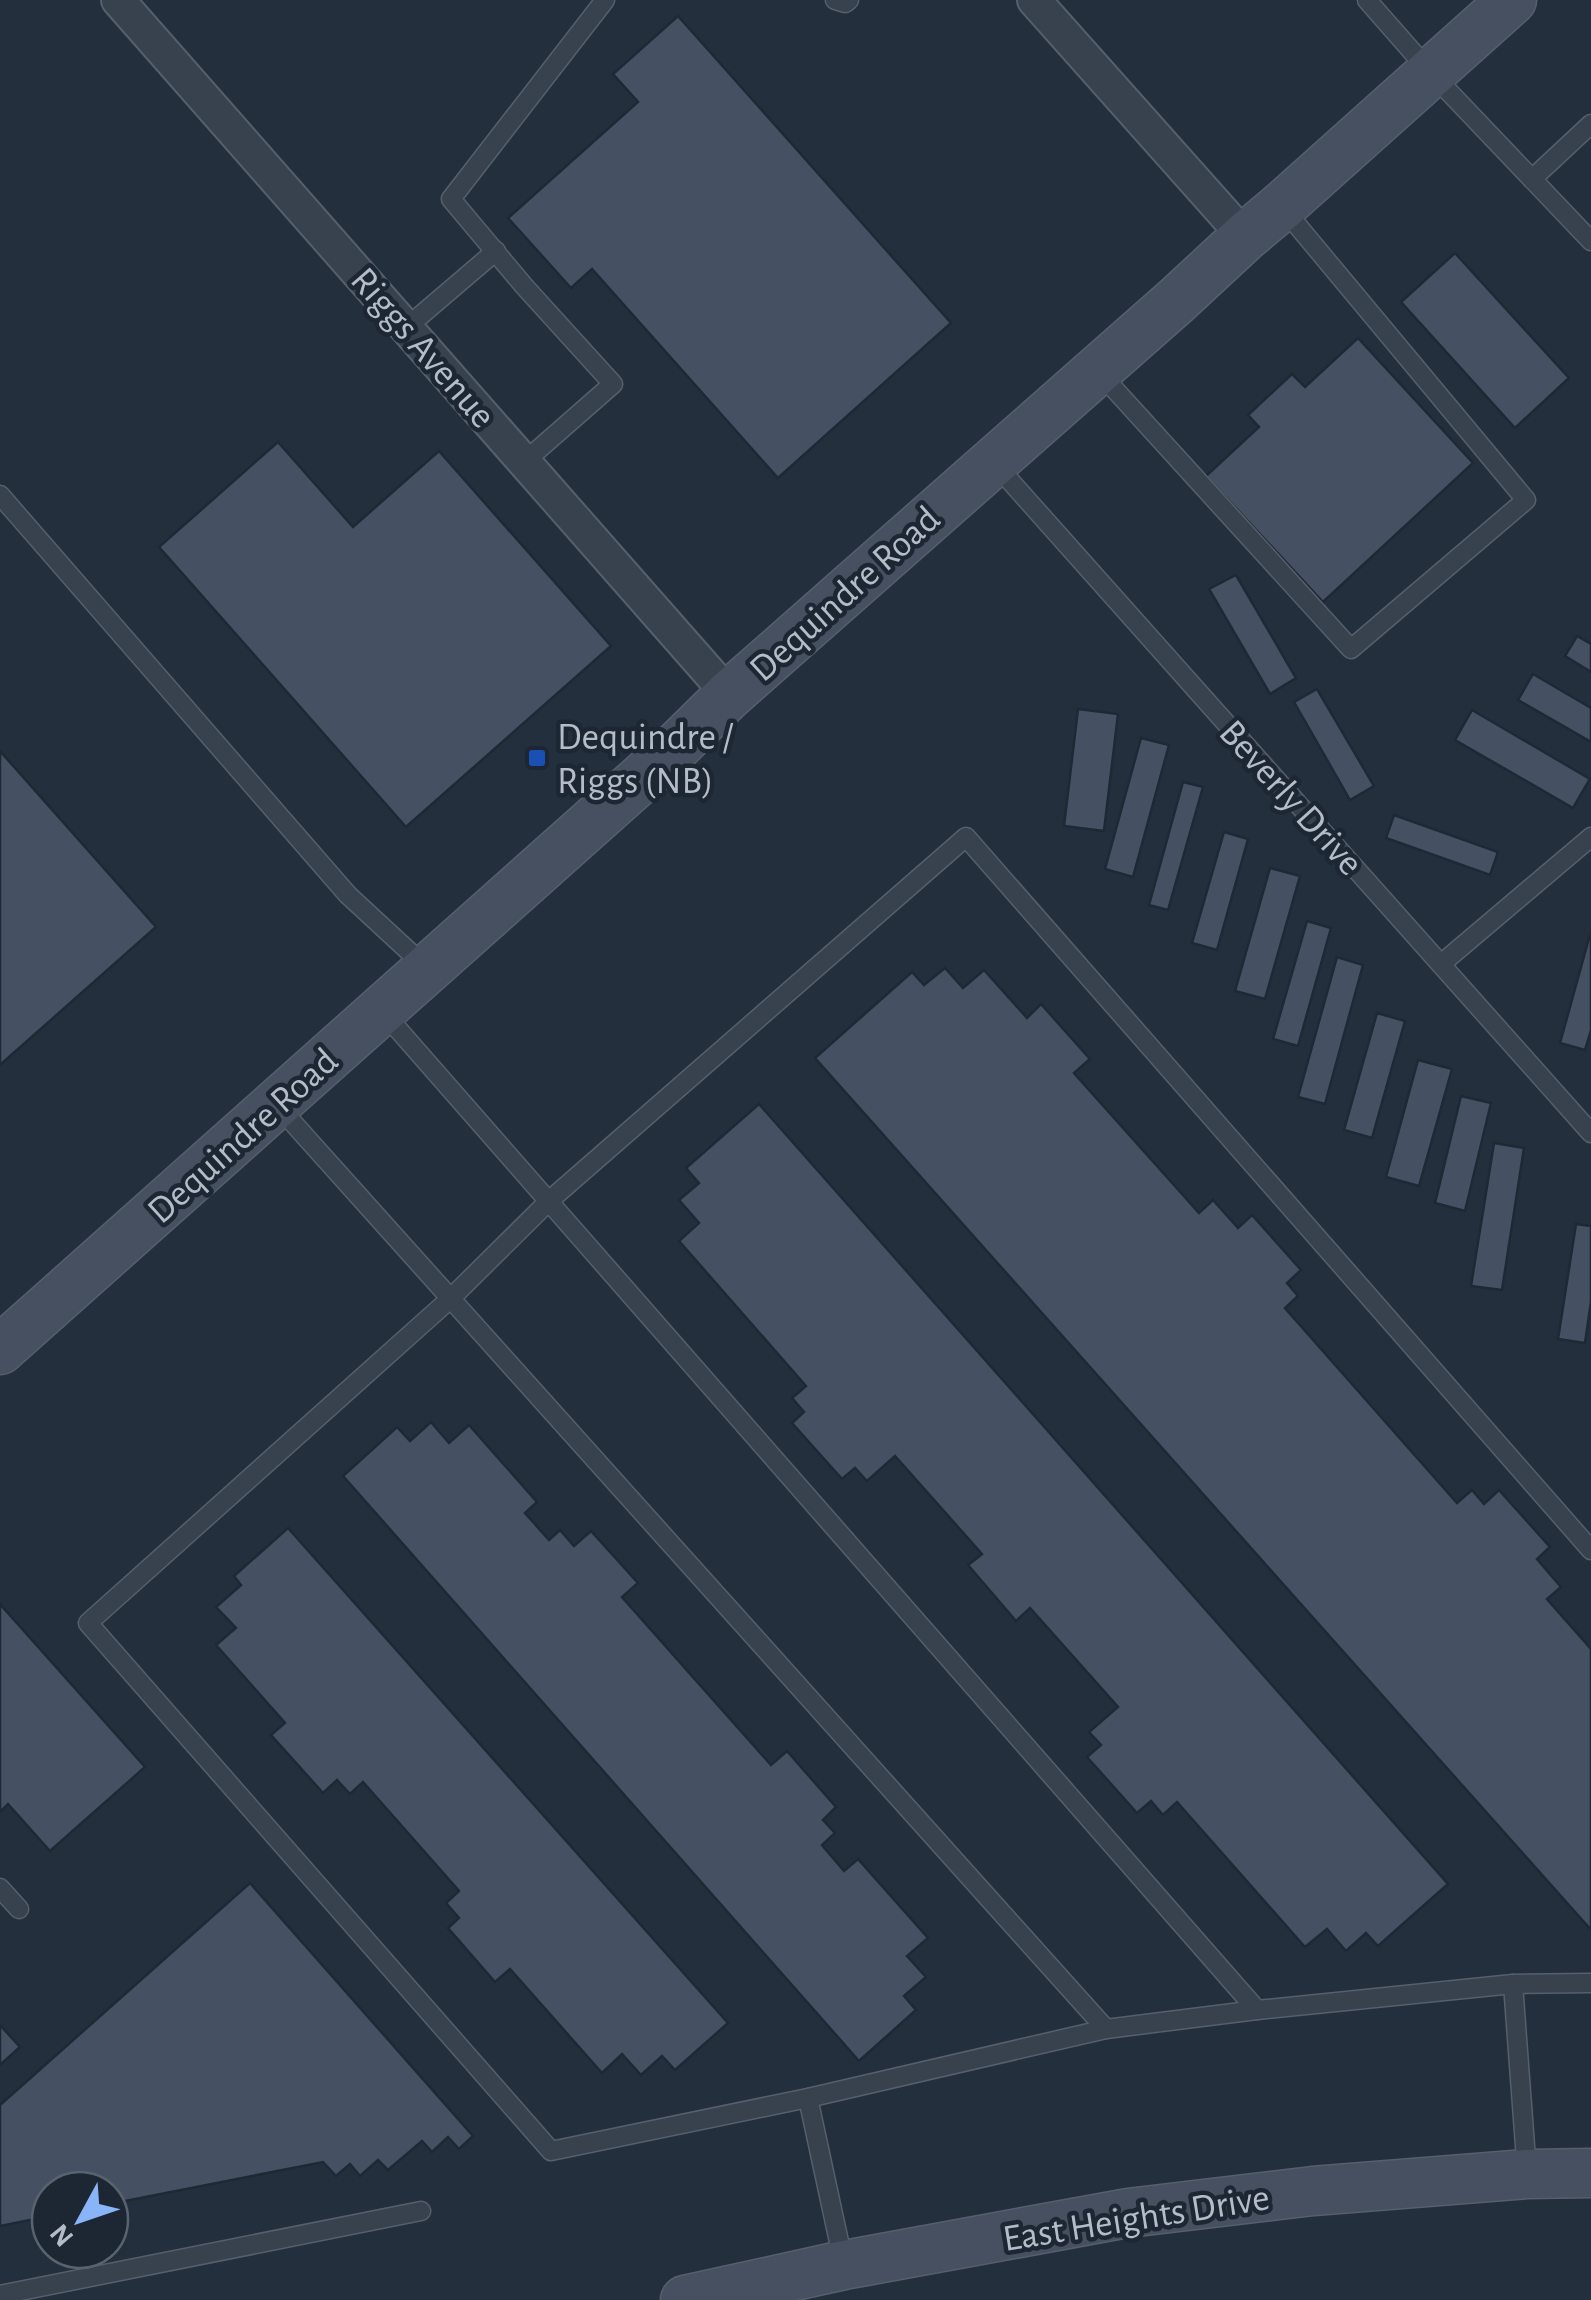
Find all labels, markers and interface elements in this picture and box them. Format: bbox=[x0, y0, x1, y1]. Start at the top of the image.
street label: Riggs Avenue bbox=[343, 261, 502, 436]
street label: Dequindre Road bbox=[743, 500, 948, 689]
street label: Beverly Drive bbox=[1212, 714, 1369, 883]
place label: Dequindre / Riggs (NB) bbox=[557, 719, 733, 801]
marker: Dequindre / Riggs (NB) bbox=[526, 747, 548, 769]
street label: Dequindre Road bbox=[141, 1042, 346, 1231]
north arrow bbox=[30, 2170, 130, 2270]
street label: East Heights Drive bbox=[1000, 2179, 1272, 2259]
text: N bbox=[45, 2218, 79, 2251]

